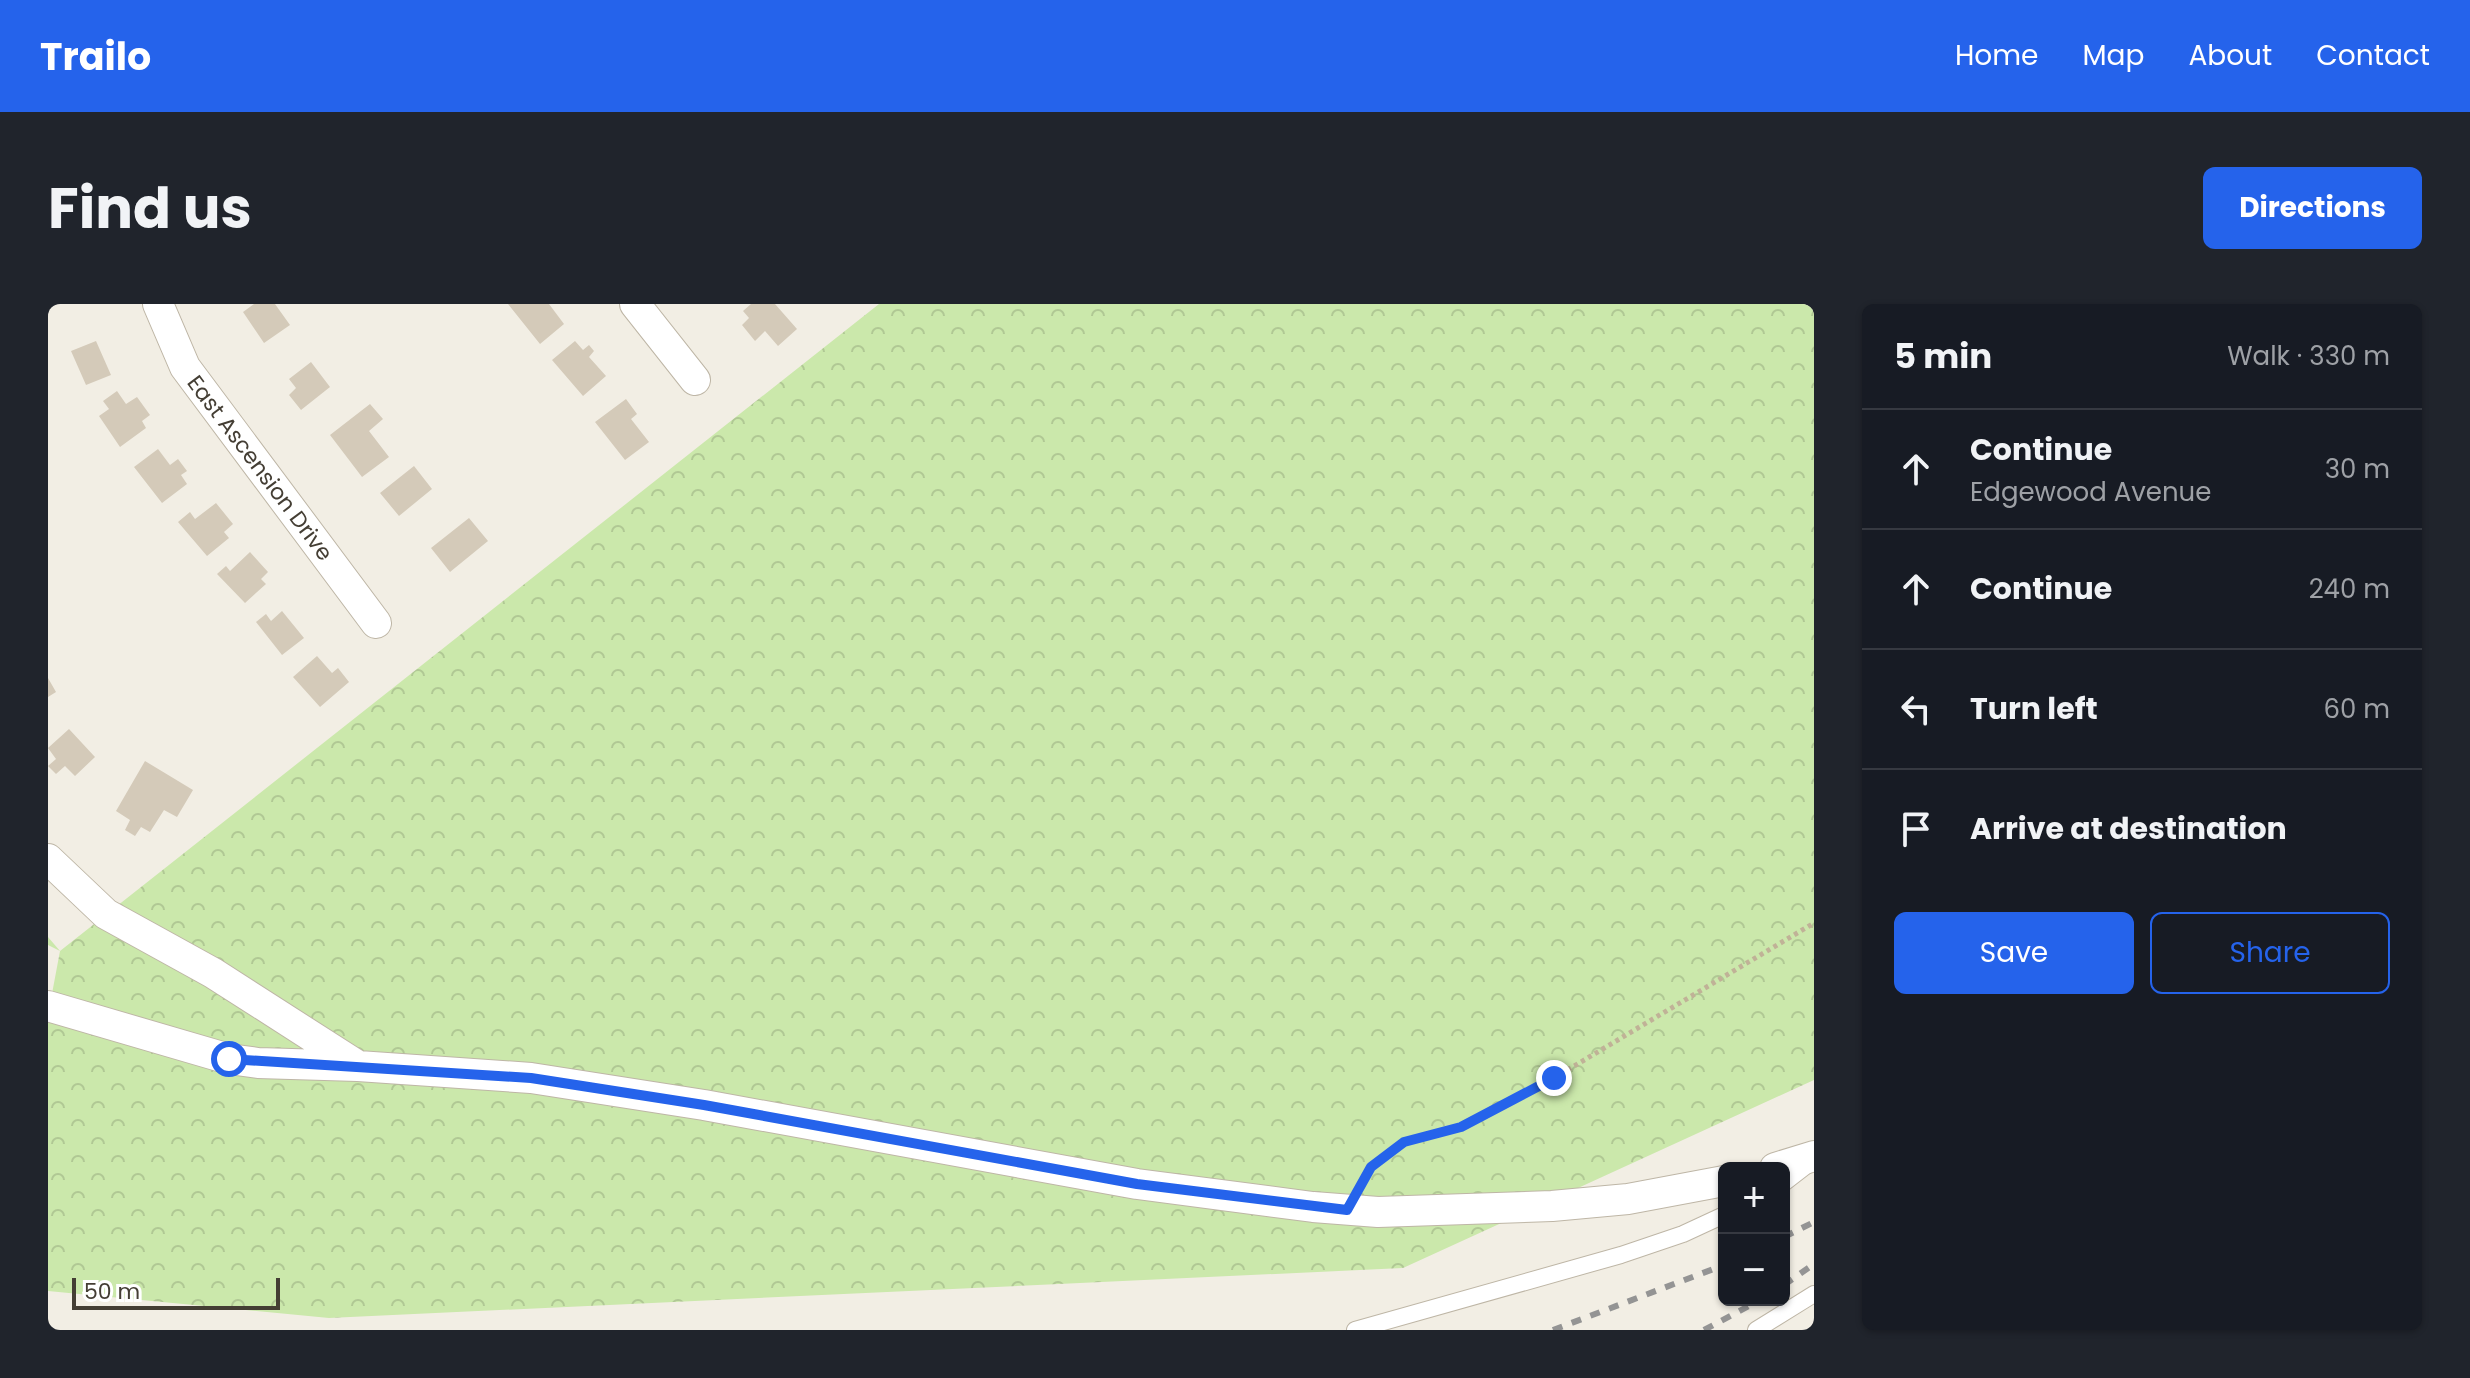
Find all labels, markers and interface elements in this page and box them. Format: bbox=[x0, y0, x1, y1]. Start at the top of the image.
text: Trailo bbox=[40, 30, 151, 83]
text: Home bbox=[1955, 36, 2038, 75]
text: Map bbox=[2082, 36, 2144, 75]
text: About bbox=[2188, 36, 2272, 75]
text: Contact bbox=[2316, 36, 2430, 75]
button: Directions bbox=[2203, 167, 2422, 249]
text: Find us bbox=[48, 169, 252, 248]
text: 5 min bbox=[1894, 332, 1992, 380]
text: Walk · 330 m bbox=[2227, 338, 2390, 374]
street label: East Ascension Drive bbox=[180, 369, 340, 567]
text: Continue bbox=[1970, 428, 2112, 471]
icon: ahead bbox=[1894, 447, 1938, 491]
text: 30 m bbox=[2325, 451, 2390, 487]
text: Edgewood Avenue bbox=[1970, 474, 2211, 510]
icon: ahead bbox=[1894, 567, 1938, 611]
text: Continue bbox=[1970, 567, 2112, 610]
text: 240 m bbox=[2309, 571, 2390, 607]
icon: left bbox=[1894, 687, 1938, 731]
text: Turn left bbox=[1970, 687, 2098, 730]
text: 60 m bbox=[2323, 691, 2390, 727]
icon: arrive bbox=[1894, 807, 1938, 851]
text: Arrive at destination bbox=[1970, 807, 2287, 850]
button: Save bbox=[1894, 912, 2134, 994]
button: Share bbox=[2150, 912, 2390, 994]
route start bbox=[211, 1041, 247, 1077]
route end bbox=[1536, 1060, 1572, 1096]
map controls bbox=[1718, 1162, 1790, 1306]
button: + bbox=[1718, 1162, 1790, 1234]
button: − bbox=[1718, 1234, 1790, 1306]
scale bar bbox=[72, 1274, 280, 1310]
text: 50 m bbox=[84, 1276, 140, 1307]

